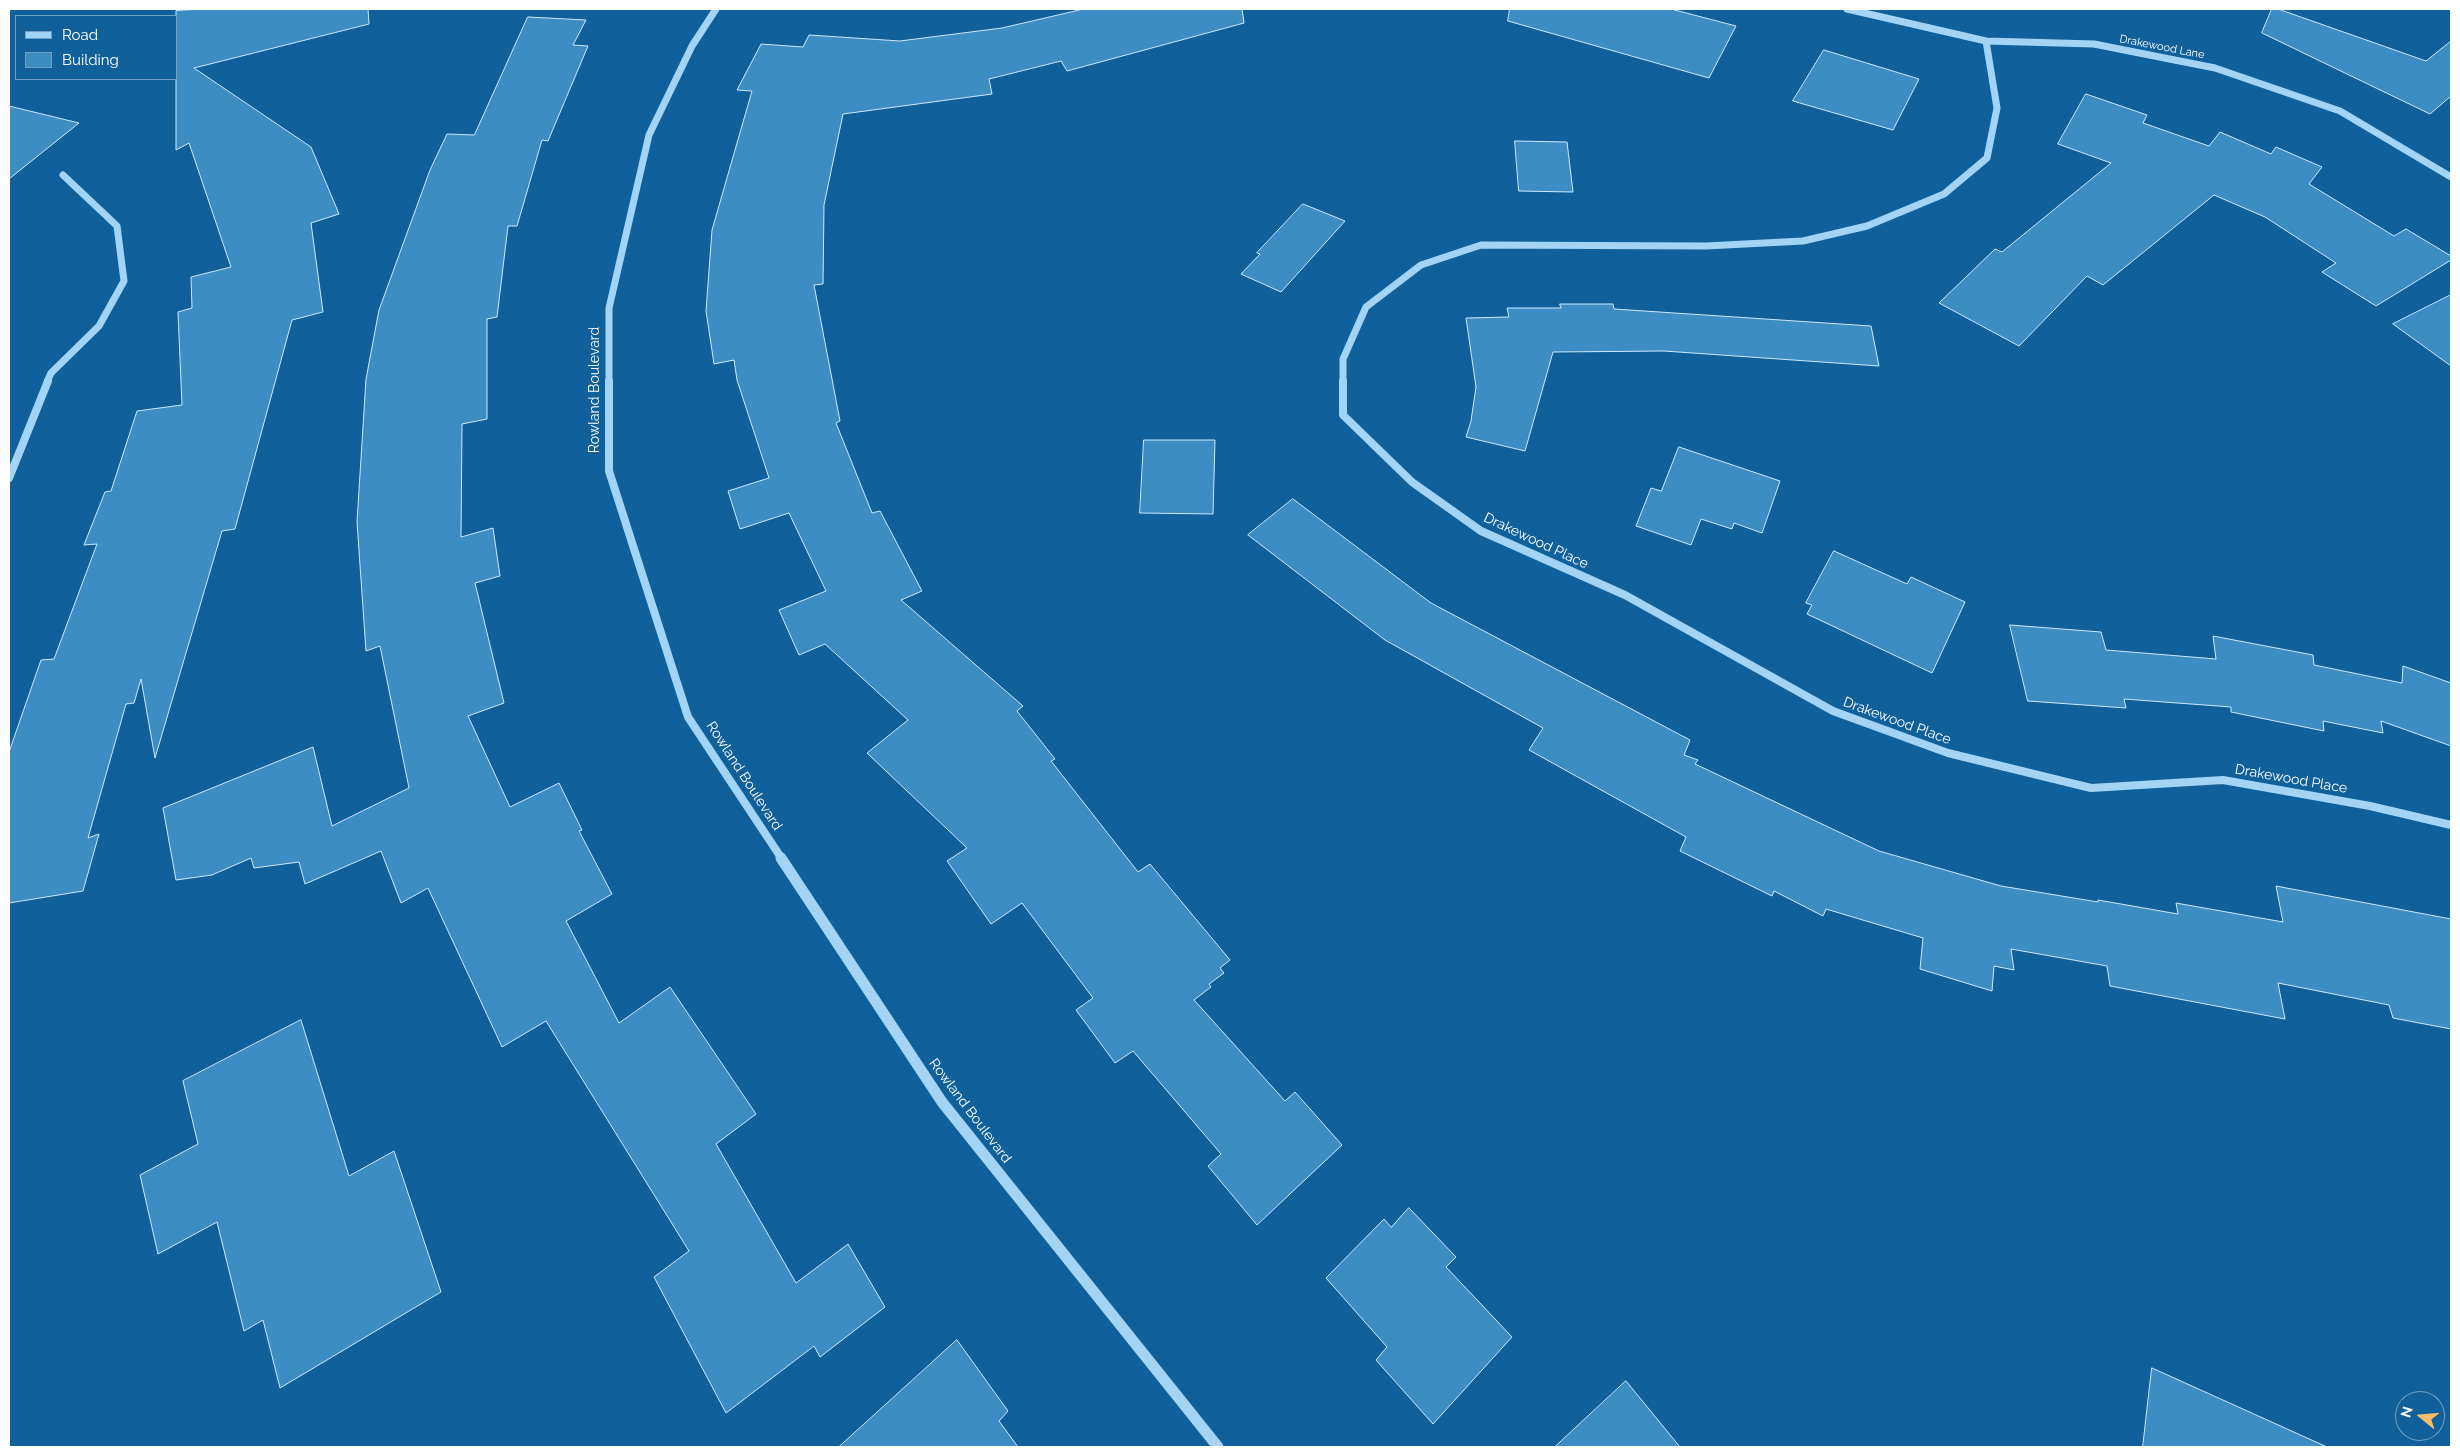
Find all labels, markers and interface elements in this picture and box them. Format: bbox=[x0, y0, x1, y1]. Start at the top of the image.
legend bbox=[15, 15, 178, 80]
text: Road bbox=[62, 26, 98, 44]
street label: Drakewood Lane bbox=[2118, 32, 2206, 62]
text: Building bbox=[62, 51, 119, 69]
street label: Rowland Boulevard bbox=[587, 327, 603, 453]
street label: Drakewood Place bbox=[1481, 509, 1591, 573]
street label: Drakewood Place bbox=[1841, 694, 1953, 748]
street label: Rowland Boulevard bbox=[703, 718, 785, 834]
street label: Drakewood Place bbox=[2234, 761, 2348, 797]
street label: Rowland Boulevard bbox=[925, 1055, 1015, 1167]
north arrow bbox=[2395, 1391, 2445, 1441]
text: N bbox=[2397, 1404, 2416, 1419]

